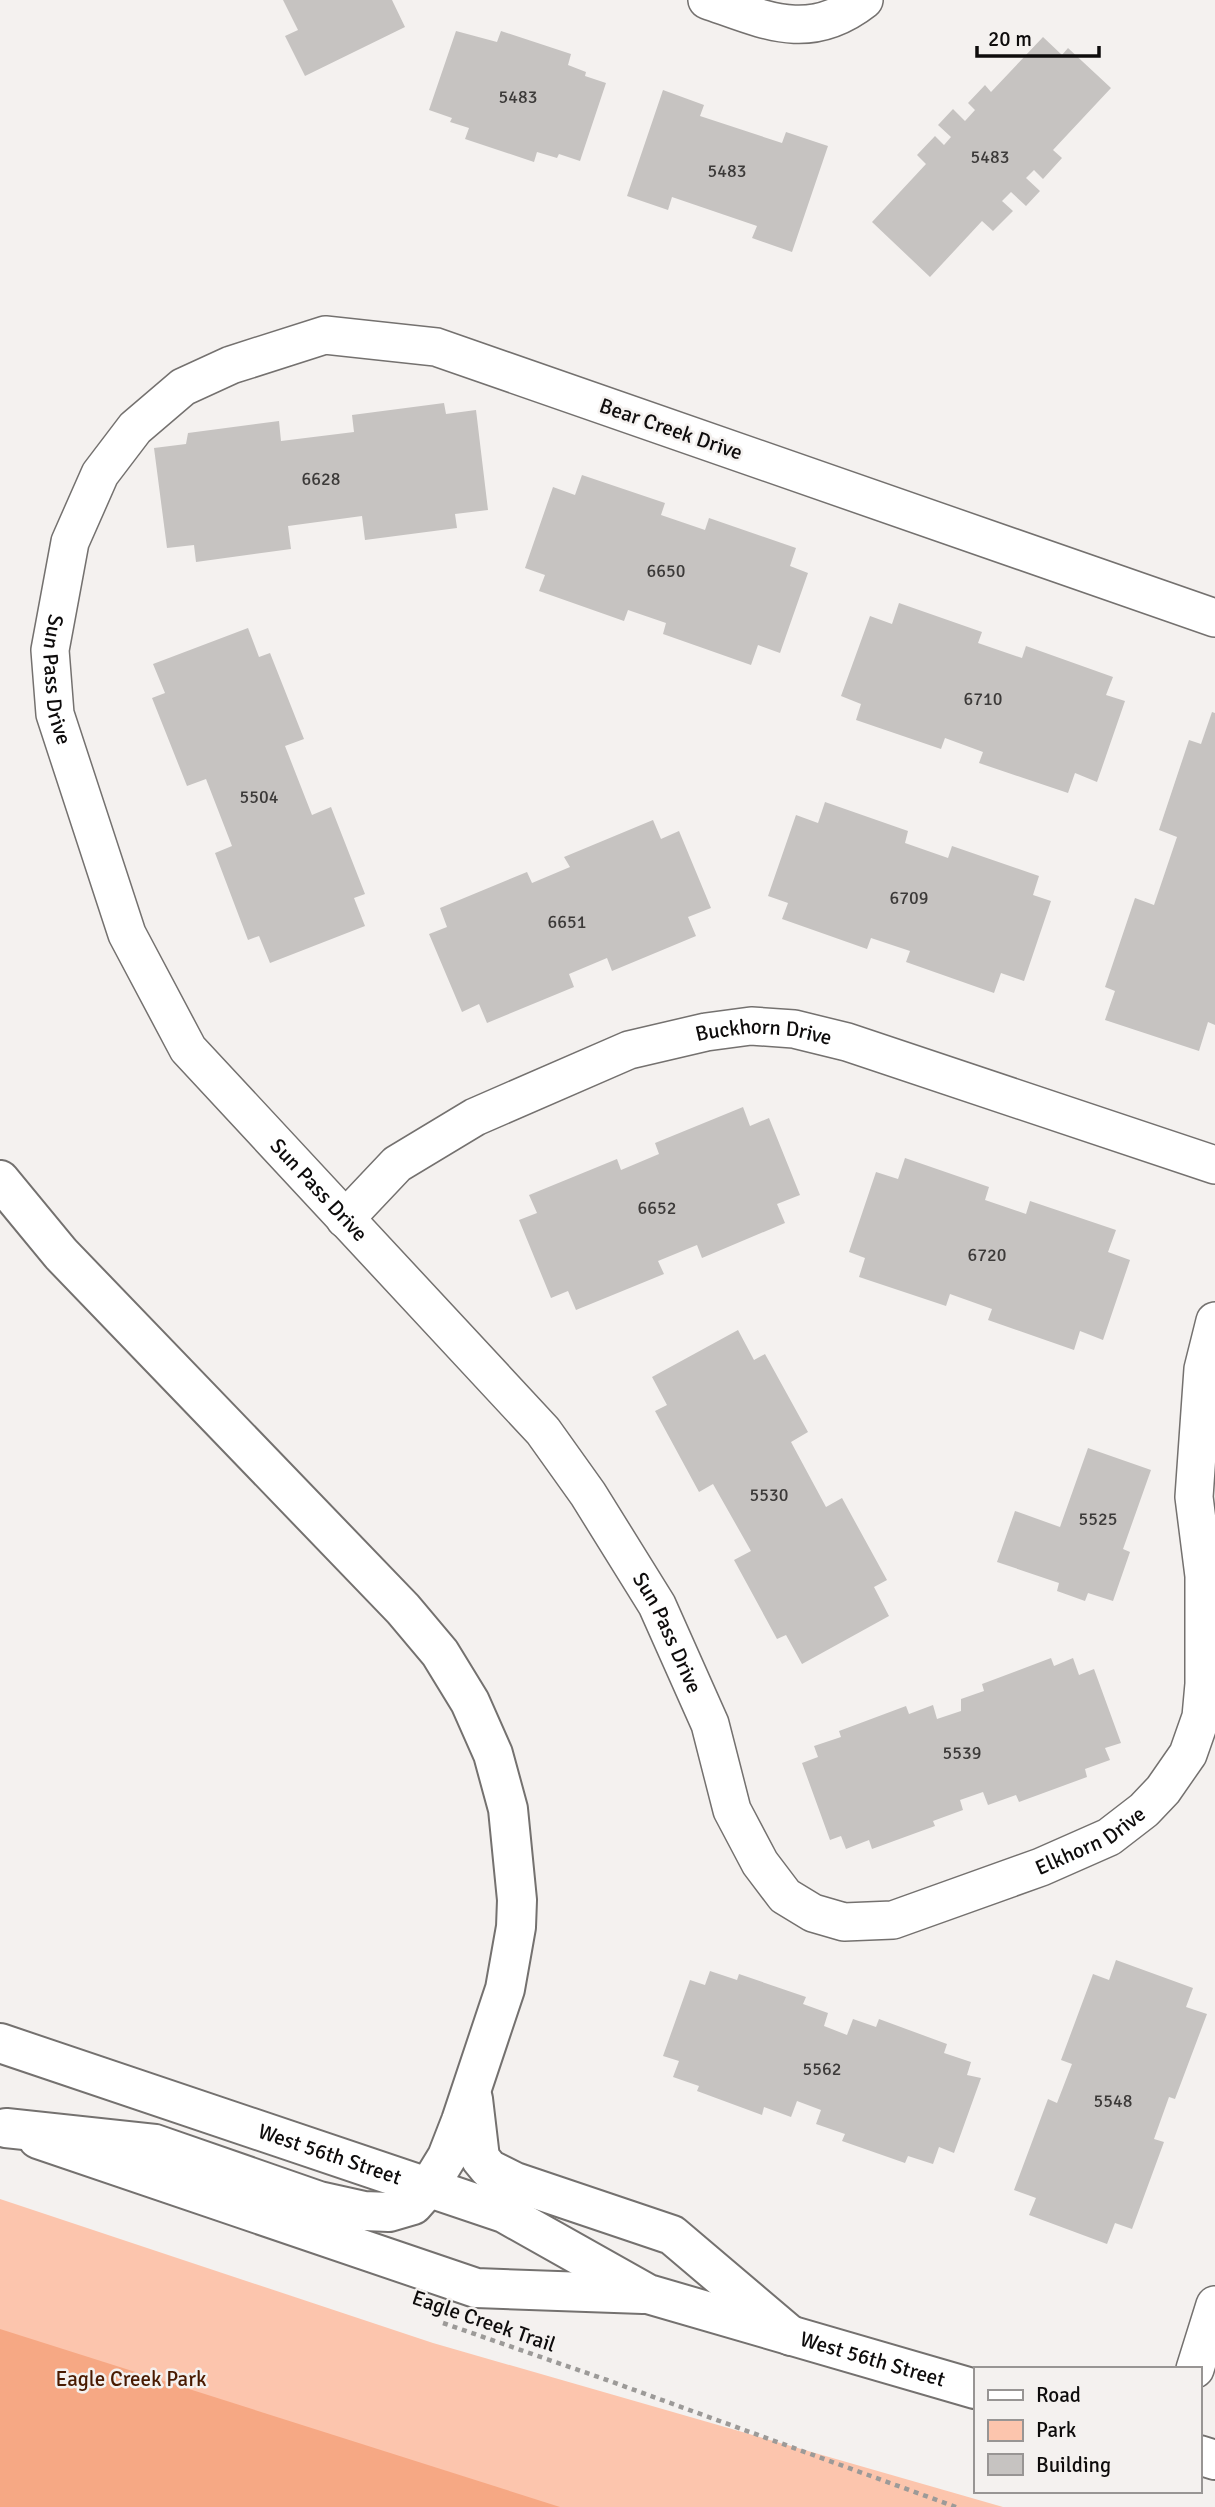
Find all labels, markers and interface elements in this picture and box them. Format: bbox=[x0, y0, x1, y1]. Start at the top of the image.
scale bar bbox=[977, 14, 1100, 58]
text: 20 m bbox=[988, 26, 1032, 52]
house number: 5483 bbox=[499, 86, 537, 108]
house number: 5483 bbox=[971, 146, 1009, 168]
house number: 5483 bbox=[708, 160, 746, 182]
street label: Bear Creek Drive bbox=[596, 392, 746, 466]
house number: 6628 bbox=[302, 468, 340, 490]
house number: 6650 bbox=[647, 560, 685, 582]
street label: Sun Pass Drive bbox=[37, 613, 77, 748]
house number: 6710 bbox=[964, 688, 1002, 710]
house number: 5504 bbox=[240, 786, 279, 808]
house number: 6709 bbox=[890, 887, 928, 909]
house number: 6651 bbox=[548, 911, 586, 933]
street label: Buckhorn Drive bbox=[693, 1013, 835, 1051]
street label: Sun Pass Drive bbox=[265, 1133, 373, 1247]
house number: 6652 bbox=[638, 1197, 676, 1219]
house number: 6720 bbox=[968, 1244, 1006, 1266]
house number: 5530 bbox=[750, 1484, 788, 1506]
house number: 5525 bbox=[1079, 1508, 1117, 1530]
street label: Sun Pass Drive bbox=[627, 1567, 708, 1697]
house number: 5539 bbox=[943, 1742, 981, 1764]
street label: Elkhorn Drive bbox=[1031, 1801, 1151, 1881]
house number: 5562 bbox=[803, 2058, 841, 2080]
house number: 5548 bbox=[1094, 2090, 1132, 2112]
street label: West 56th Street bbox=[255, 2118, 405, 2190]
street label: Eagle Creek Trail bbox=[409, 2284, 559, 2358]
street label: West 56th Street bbox=[797, 2326, 948, 2393]
park label: Eagle Creek Park bbox=[55, 2366, 207, 2392]
legend bbox=[974, 2367, 1201, 2493]
text: Road bbox=[1036, 2382, 1081, 2408]
text: Park bbox=[1036, 2417, 1077, 2443]
text: Building bbox=[1036, 2452, 1111, 2478]

